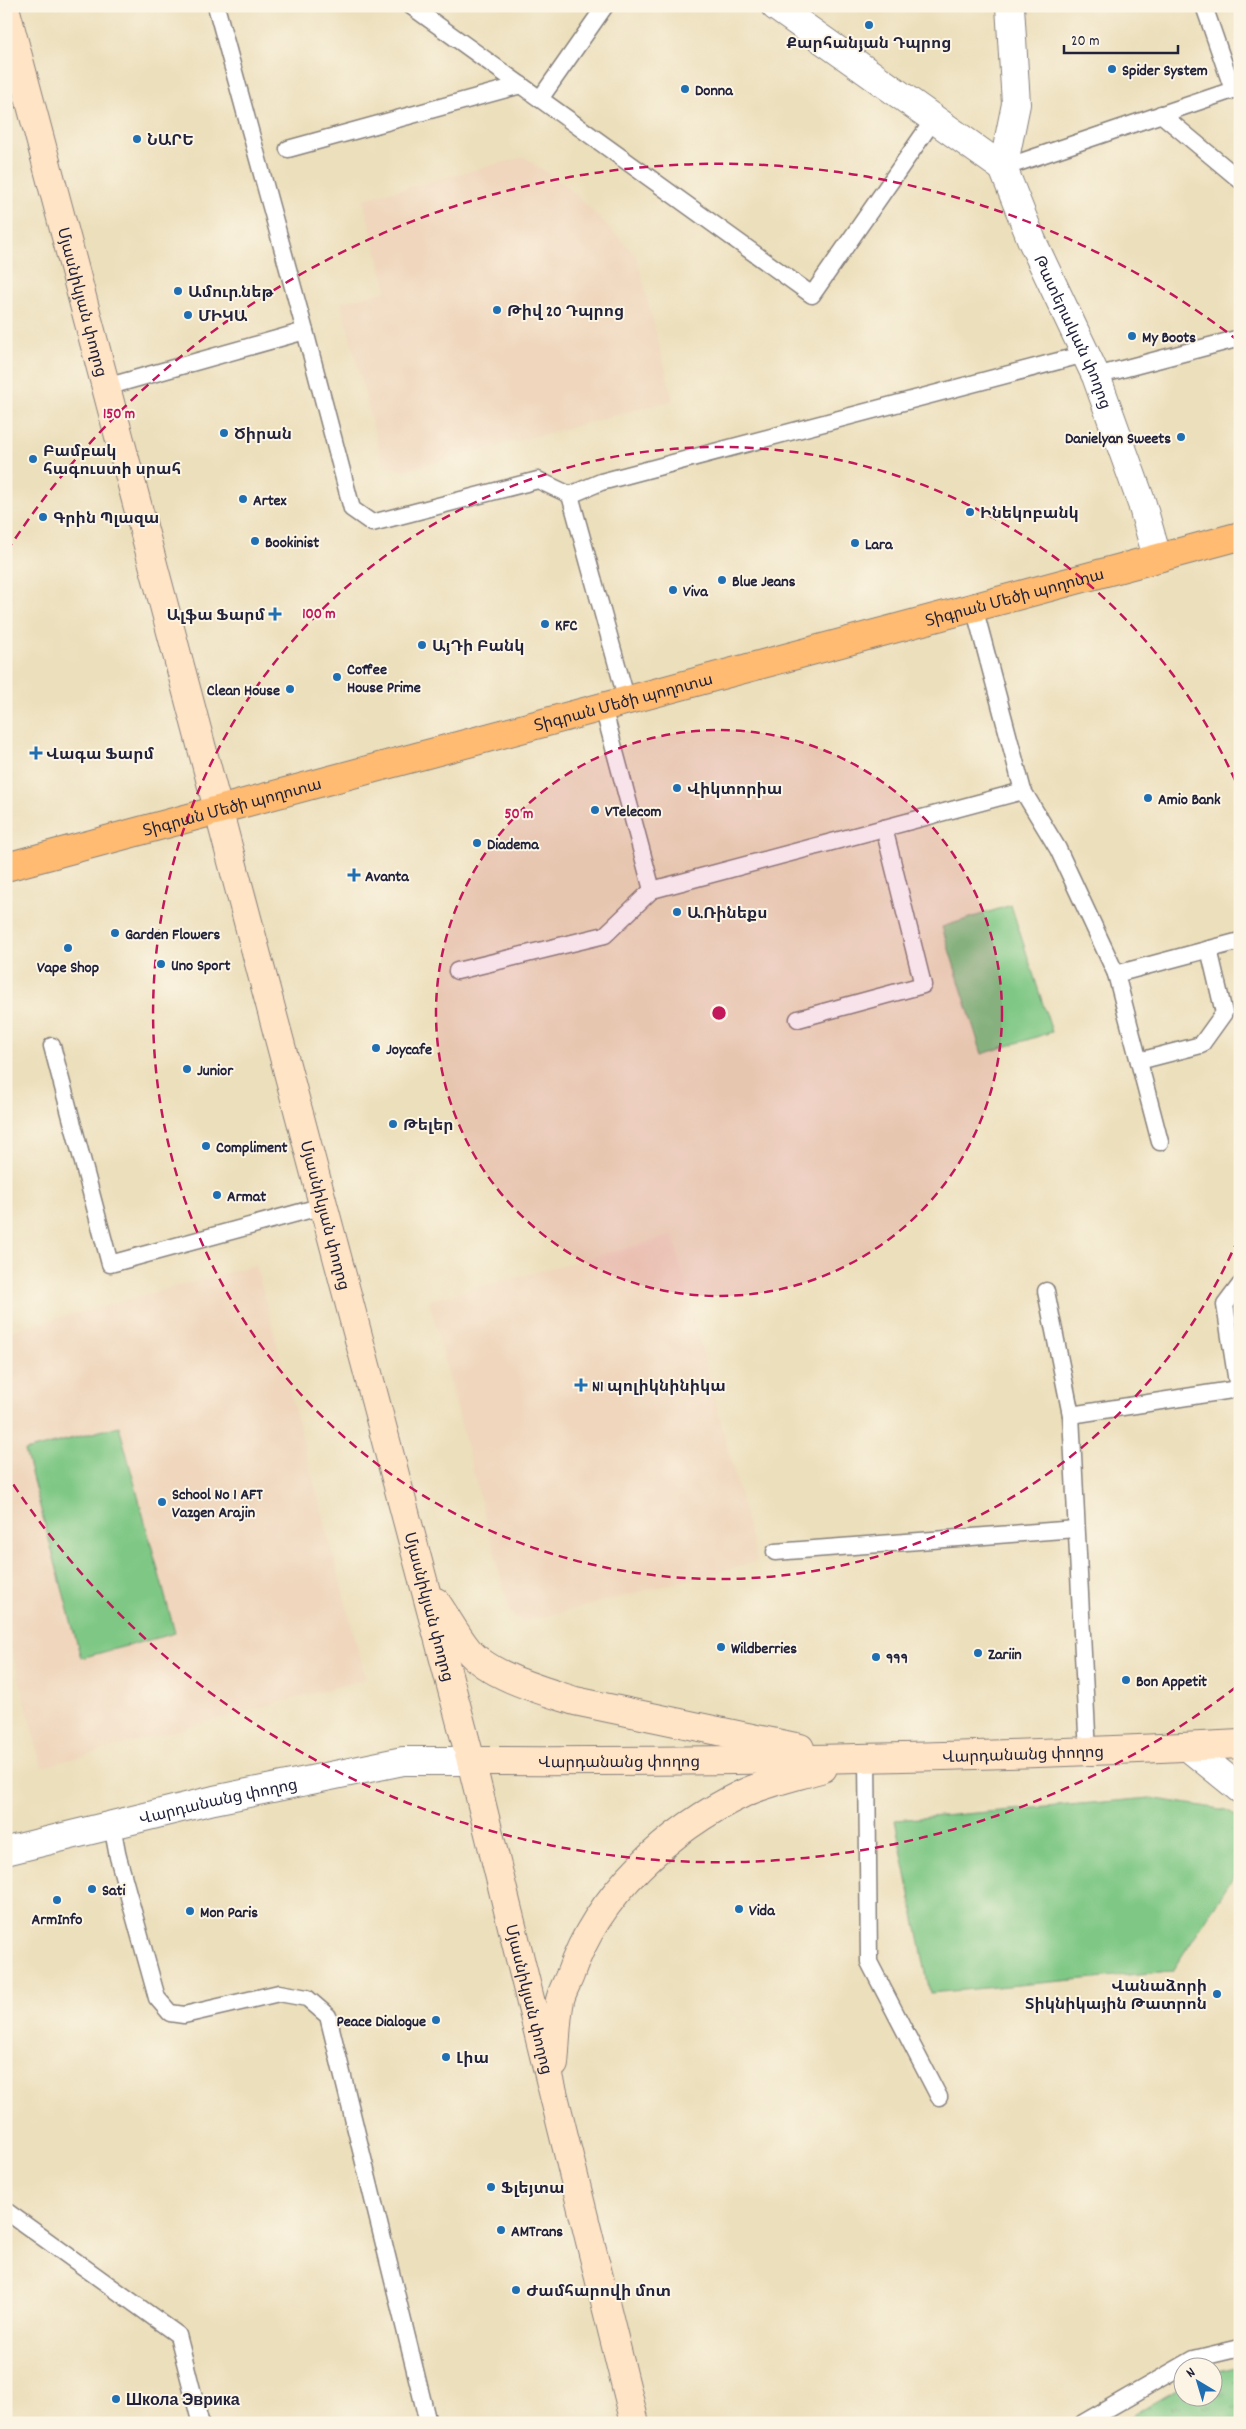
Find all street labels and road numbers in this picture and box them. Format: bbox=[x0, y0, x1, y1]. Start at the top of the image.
street label: Մյասնիկյան փողոց bbox=[50, 225, 112, 380]
street label: Թատերական փողոց bbox=[1026, 252, 1116, 413]
street label: Տիգրան Մեծի պողոտա bbox=[923, 564, 1107, 634]
street label: Տիգրան Մեծի պողոտա bbox=[532, 669, 716, 739]
street label: Տիգրան Մեծի պողոտա bbox=[141, 774, 325, 844]
street label: Մյասնիկյան փողոց bbox=[293, 1139, 354, 1293]
street label: Մյասնիկյան փողոց bbox=[397, 1530, 458, 1685]
street label: Վարդանանց փողոց bbox=[942, 1742, 1104, 1770]
street label: Վարդանանց փողոց bbox=[538, 1751, 700, 1775]
street label: Վարդանանց փողոց bbox=[137, 1774, 300, 1832]
street label: Մյասնիկյան փողոց bbox=[498, 1922, 557, 2077]

